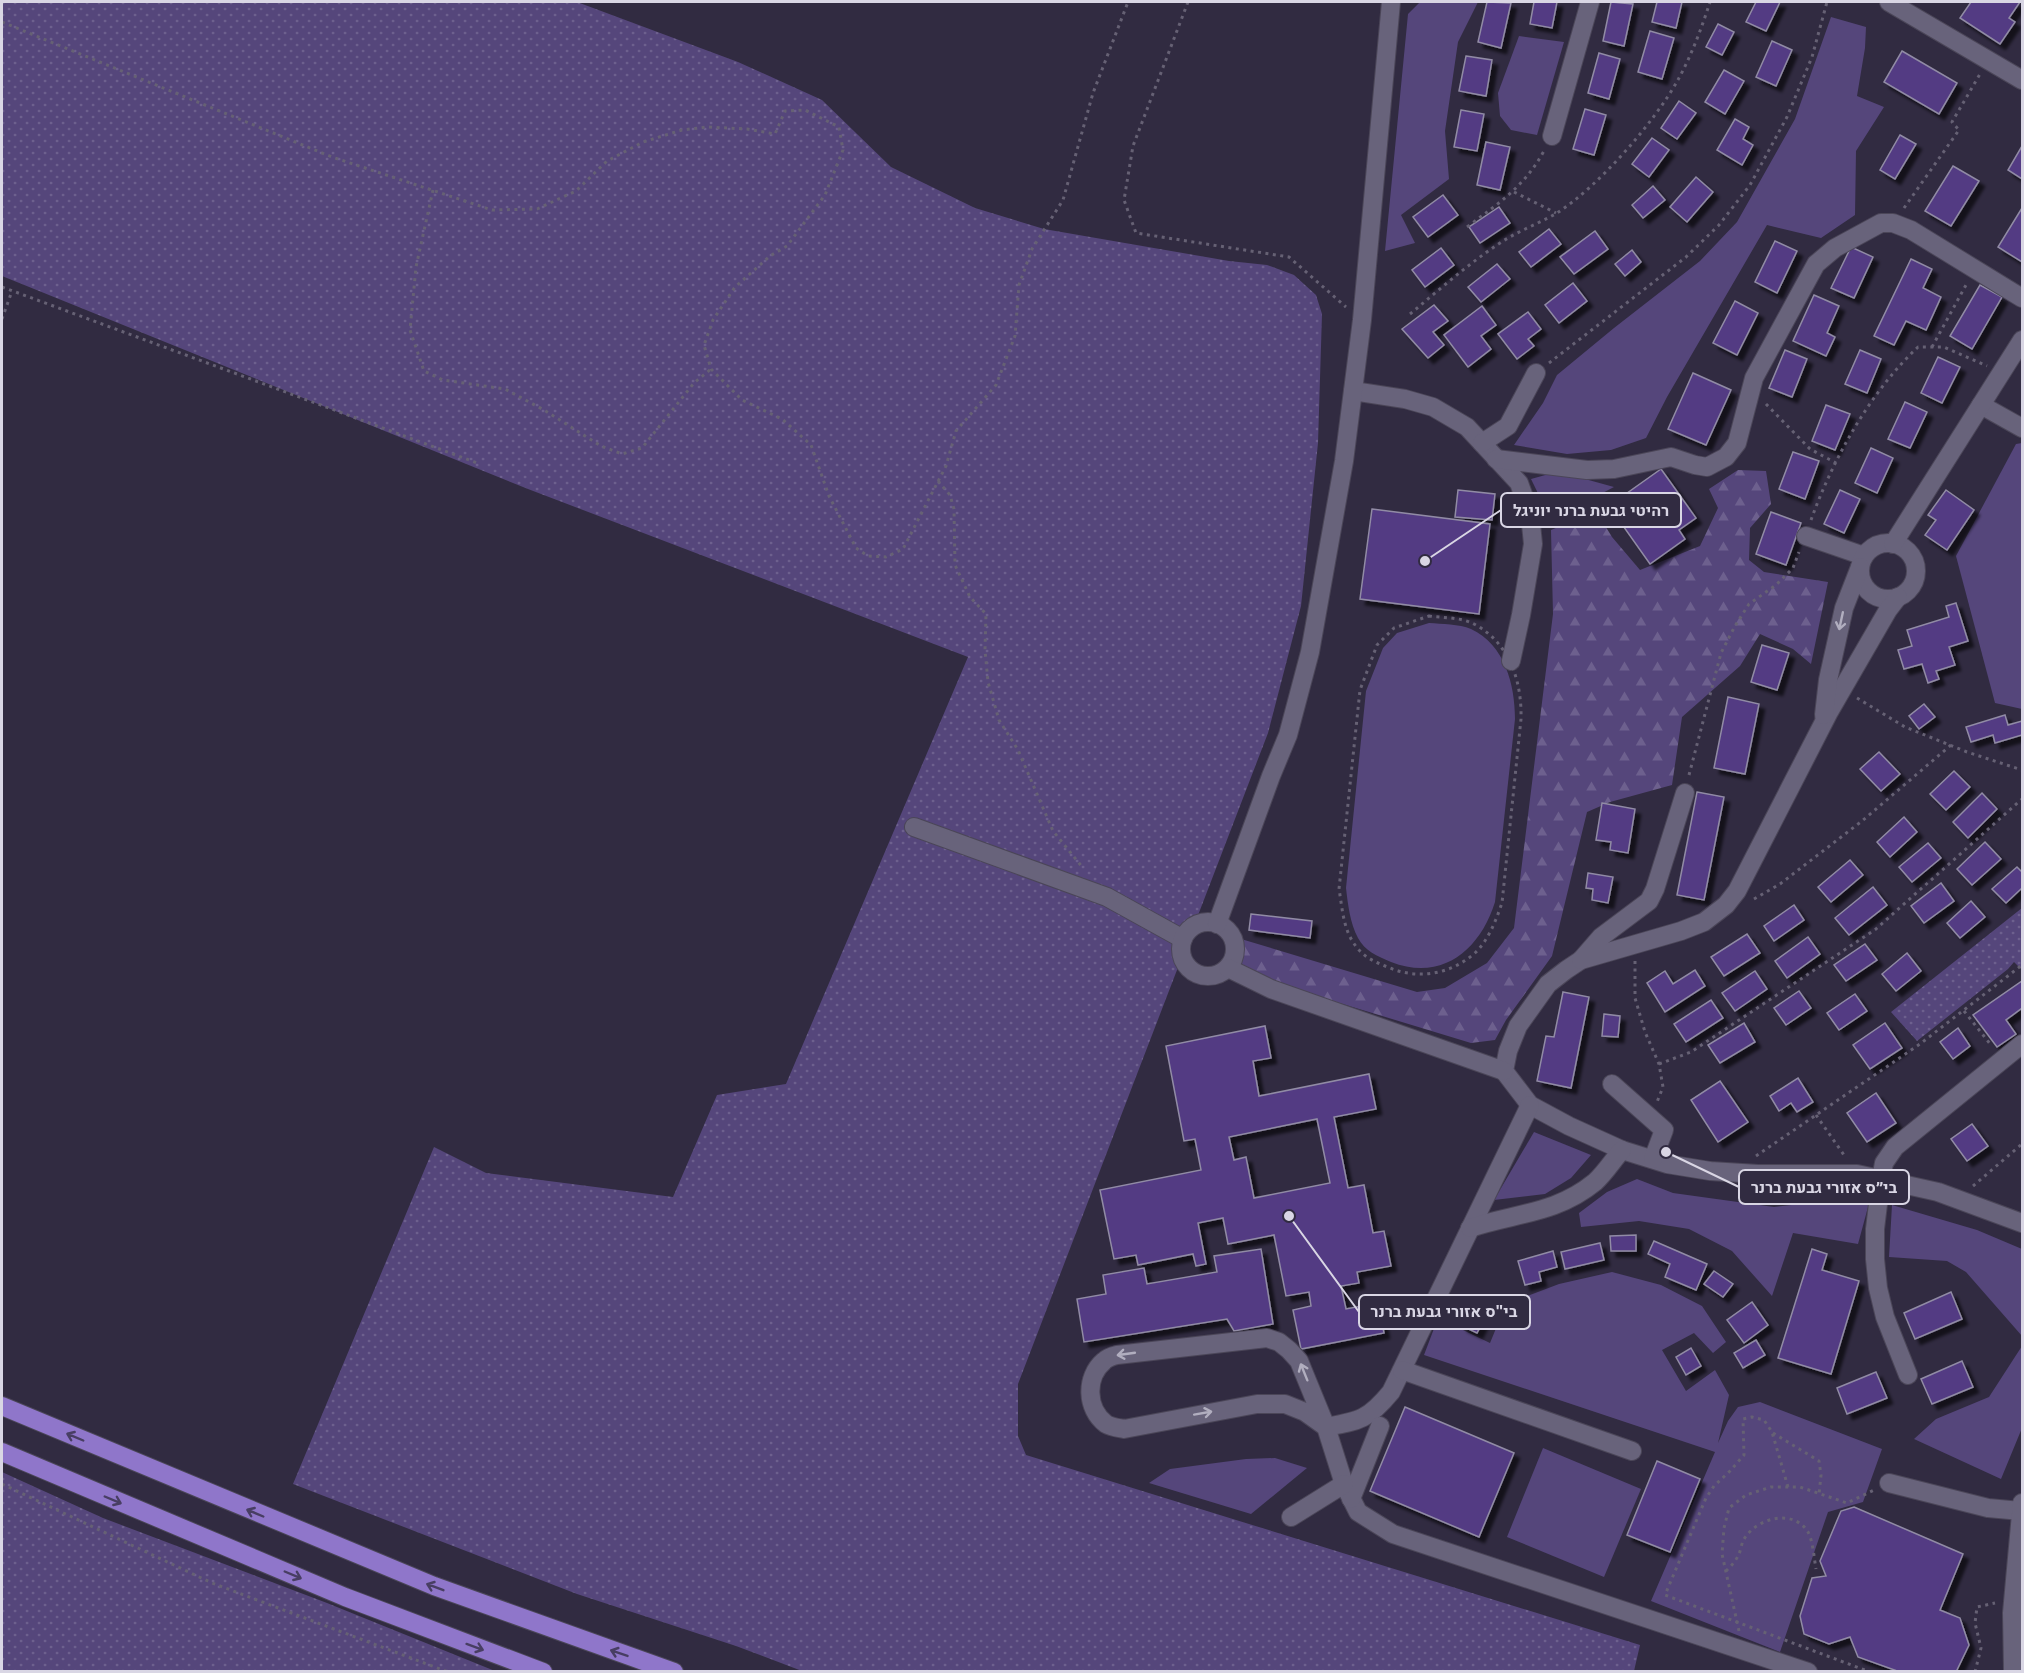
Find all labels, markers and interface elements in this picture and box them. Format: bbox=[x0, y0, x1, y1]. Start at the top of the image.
callout: רהיטי גבעת ברנר יוניגל bbox=[1501, 493, 1681, 527]
text: רהיטי גבעת ברנר יוניגל bbox=[1513, 499, 1669, 521]
one-way arrow bbox=[1835, 610, 1846, 630]
callout: בי״ס אזורי גבעת ברנר bbox=[1739, 1170, 1909, 1204]
text: בי״ס אזורי גבעת ברנר bbox=[1751, 1176, 1897, 1198]
callout: בי"ס אזורי גבעת ברנר bbox=[1359, 1295, 1530, 1329]
text: בי"ס אזורי גבעת ברנר bbox=[1371, 1300, 1518, 1322]
one-way arrow bbox=[1117, 1348, 1136, 1359]
one-way arrow bbox=[1298, 1364, 1309, 1382]
one-way arrow bbox=[1193, 1407, 1212, 1418]
one-way arrow bbox=[67, 1431, 85, 1442]
one-way arrow bbox=[104, 1495, 122, 1506]
one-way arrow bbox=[246, 1507, 265, 1518]
one-way arrow bbox=[283, 1570, 302, 1581]
one-way arrow bbox=[427, 1580, 445, 1591]
one-way arrow bbox=[465, 1642, 483, 1653]
one-way arrow bbox=[610, 1647, 629, 1658]

